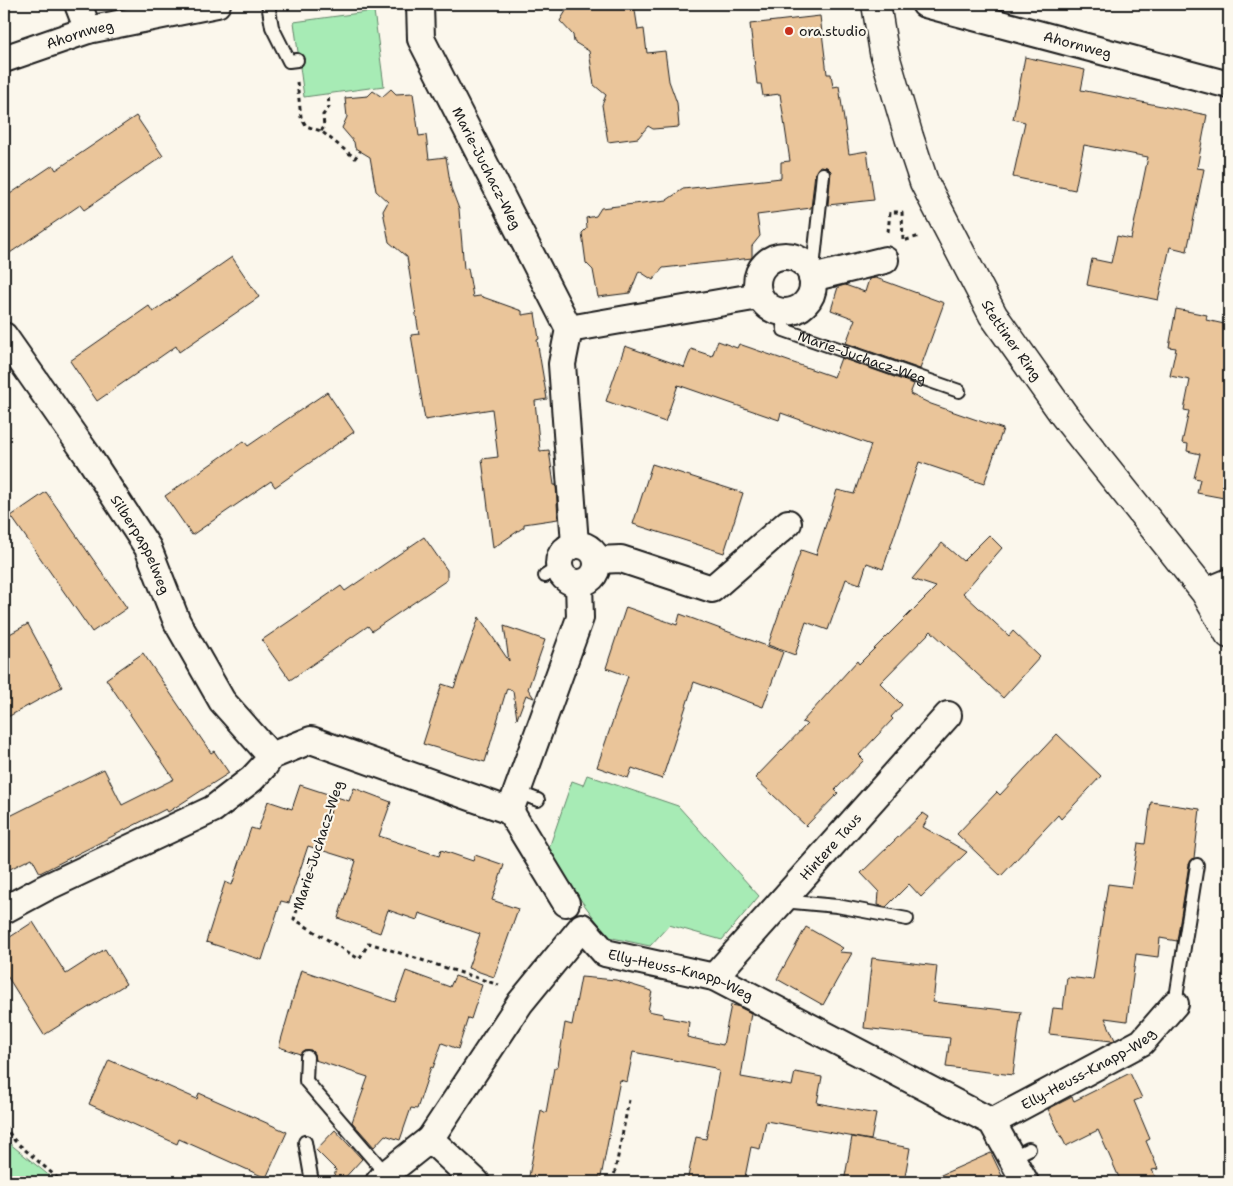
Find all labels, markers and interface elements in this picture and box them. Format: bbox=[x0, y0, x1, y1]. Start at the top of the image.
street label: Ahornweg bbox=[44, 16, 115, 53]
place label: ora.studio bbox=[799, 22, 867, 40]
marker: ora.studio bbox=[783, 25, 795, 37]
street label: Ahornweg bbox=[1042, 27, 1114, 62]
street label: Marie-Juchacz-Weg bbox=[448, 104, 526, 232]
street label: Stettiner Ring bbox=[978, 297, 1046, 384]
street label: Marie-Juchacz-Weg bbox=[795, 327, 929, 388]
street label: Silberpappelweg bbox=[107, 491, 174, 597]
street label: Marie-Juchacz-Weg bbox=[289, 778, 347, 912]
street label: Hintere Taus bbox=[796, 809, 865, 884]
street label: Elly-Heuss-Knapp-Weg bbox=[606, 945, 756, 1005]
street label: Elly-Heuss-Knapp-Weg bbox=[1018, 1024, 1159, 1114]

